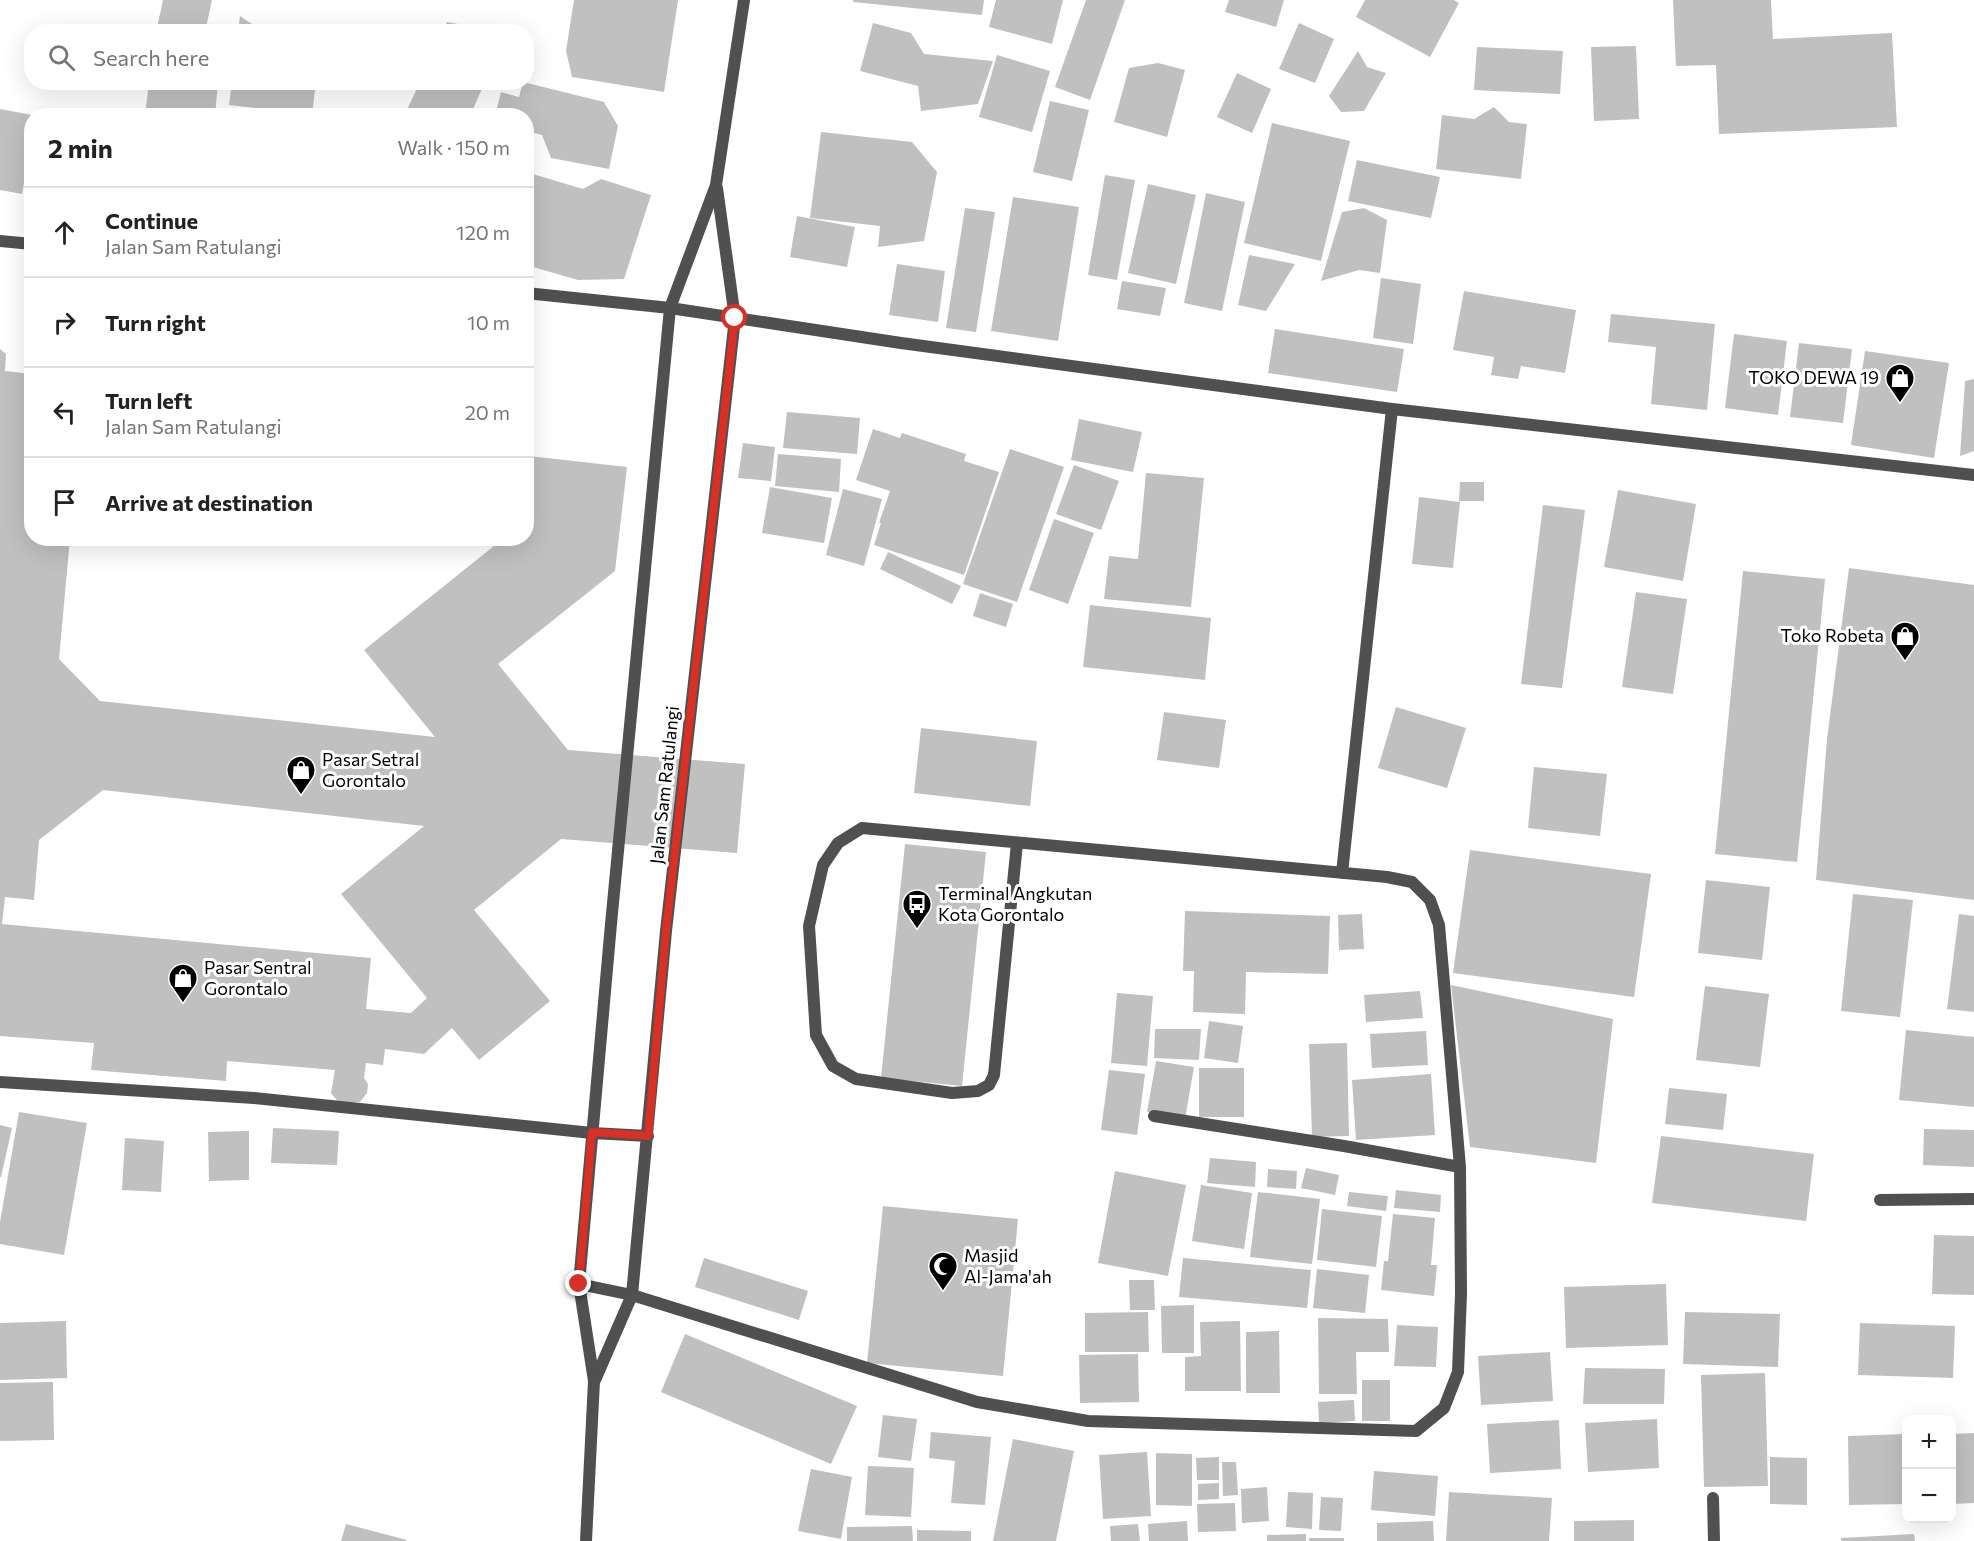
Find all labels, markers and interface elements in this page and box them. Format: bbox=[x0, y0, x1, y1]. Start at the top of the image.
search box bbox=[24, 24, 534, 90]
icon: search bbox=[45, 41, 78, 74]
text: Search here bbox=[93, 44, 209, 71]
text: 2 min bbox=[48, 132, 113, 163]
text: Walk · 150 m bbox=[398, 135, 510, 159]
text: Continue bbox=[105, 207, 198, 234]
icon: ahead bbox=[48, 216, 81, 249]
text: 120 m bbox=[456, 220, 510, 244]
text: Jalan Sam Ratulangi bbox=[105, 234, 282, 258]
route start bbox=[721, 304, 747, 330]
icon: right bbox=[48, 306, 81, 339]
text: Turn right bbox=[105, 309, 206, 336]
text: 10 m bbox=[467, 310, 510, 334]
shop icon: TOKO DEWA 19 bbox=[1884, 362, 1916, 404]
place label: TOKO DEWA 19 bbox=[1748, 366, 1879, 388]
text: Turn left bbox=[105, 387, 192, 414]
icon: left bbox=[48, 396, 81, 429]
text: 20 m bbox=[465, 400, 510, 424]
text: Jalan Sam Ratulangi bbox=[105, 414, 282, 438]
icon: arrive bbox=[48, 486, 81, 519]
text: Arrive at destination bbox=[105, 489, 313, 516]
shop icon: Toko Robeta bbox=[1889, 620, 1921, 662]
place label: Toko Robeta bbox=[1781, 624, 1884, 646]
street label: Jalan Sam Ratulangi bbox=[645, 705, 683, 865]
place label: Pasar Setral Gorontalo bbox=[322, 748, 419, 791]
shop icon: Pasar Setral Gorontalo bbox=[285, 754, 317, 796]
place label: Terminal Angkutan Kota Gorontalo bbox=[938, 882, 1092, 925]
bus stop icon: Terminal Angkutan Kota Gorontalo bbox=[901, 888, 933, 930]
place label: Pasar Sentral Gorontalo bbox=[204, 956, 312, 999]
shop icon: Pasar Sentral Gorontalo bbox=[167, 962, 199, 1004]
place label: Masjid Al-Jama'ah bbox=[964, 1244, 1052, 1287]
mosque icon: Masjid Al-Jama'ah bbox=[927, 1250, 959, 1292]
route end bbox=[565, 1270, 591, 1296]
map controls bbox=[1902, 1415, 1956, 1523]
button: + bbox=[1902, 1415, 1956, 1469]
button: − bbox=[1902, 1469, 1956, 1523]

